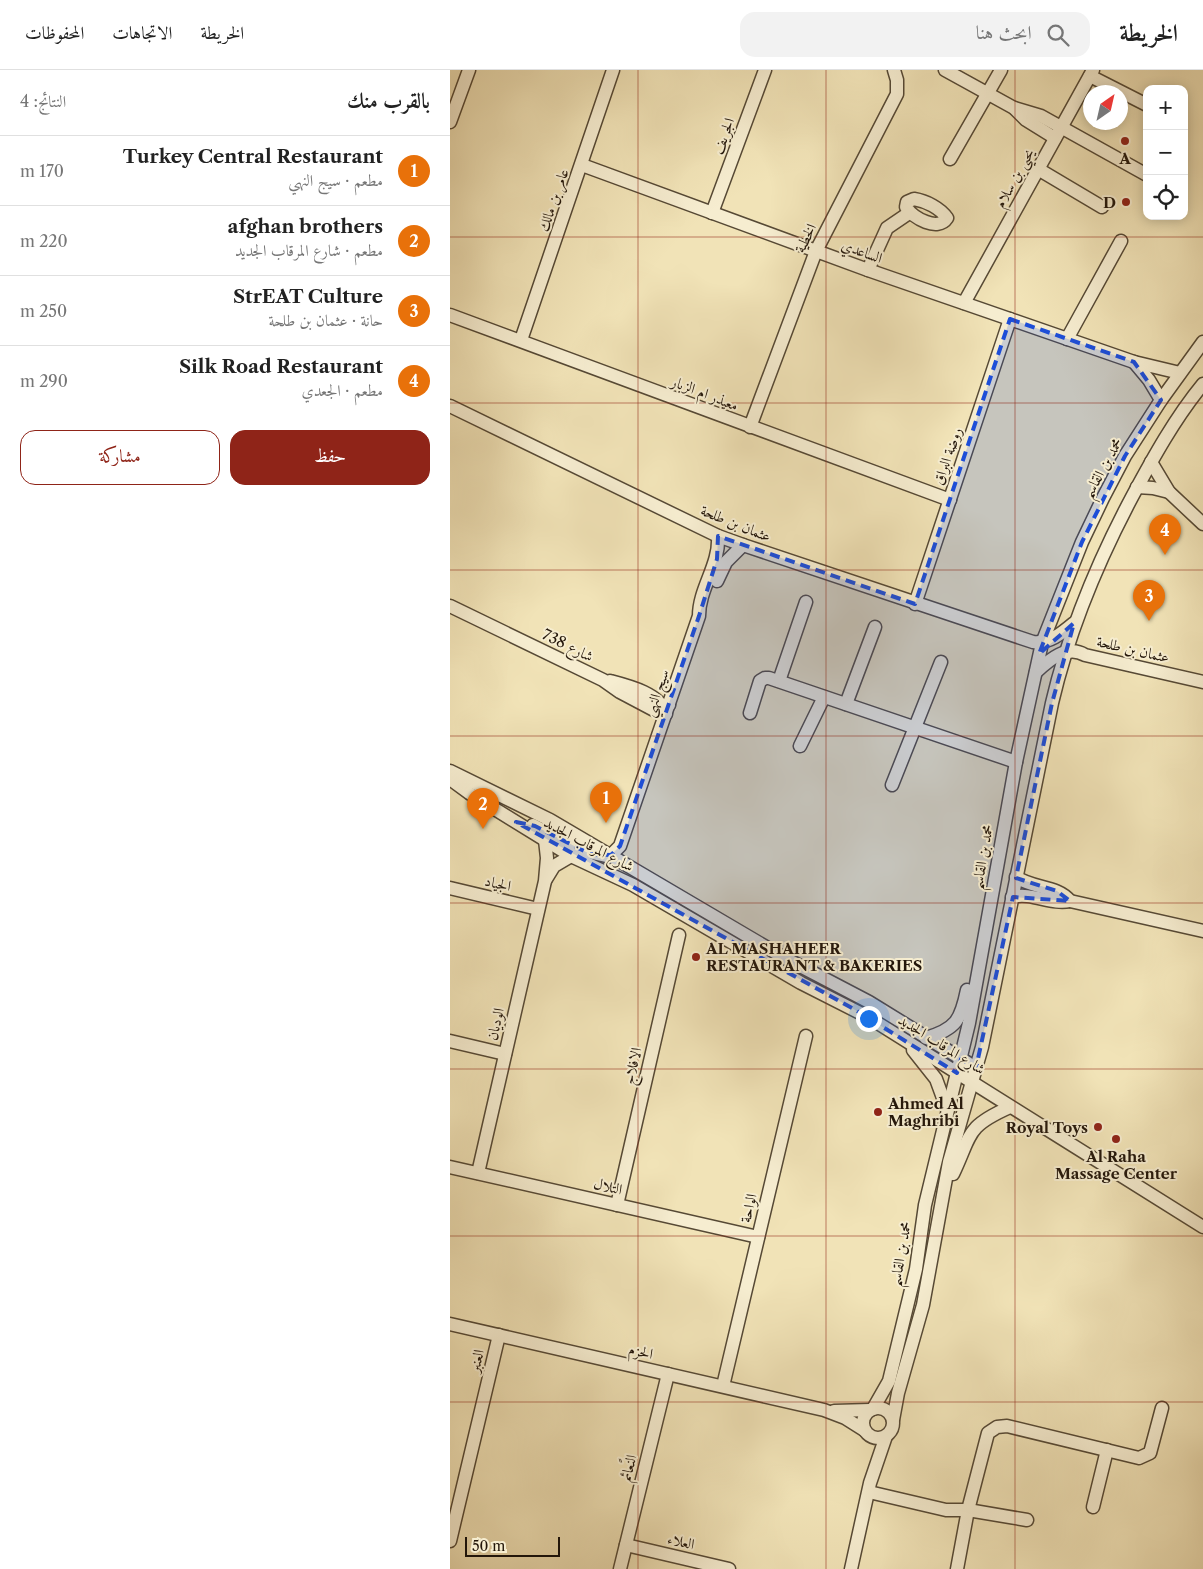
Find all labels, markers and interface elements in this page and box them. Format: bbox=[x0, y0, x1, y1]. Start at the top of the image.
search box bbox=[740, 12, 1090, 57]
text: الخريطة bbox=[1120, 18, 1178, 47]
text: ابحث هنا bbox=[976, 21, 1032, 44]
icon: search bbox=[1044, 21, 1072, 49]
text: المحفوظات bbox=[25, 22, 84, 44]
text: الاتجاهات bbox=[112, 22, 172, 44]
text: الخريطة bbox=[200, 22, 244, 44]
north arrow bbox=[1083, 85, 1128, 130]
map controls bbox=[1143, 85, 1188, 220]
button: + bbox=[1143, 85, 1188, 130]
text: بالقرب منك bbox=[347, 88, 430, 113]
text: النتائج: 4 bbox=[20, 91, 66, 111]
street label: الجريف bbox=[708, 115, 739, 157]
button: − bbox=[1143, 130, 1188, 175]
marker: A bbox=[1119, 135, 1131, 147]
text: Turkey Central Restaurant bbox=[123, 145, 383, 168]
street label: يحيى بن سلام bbox=[990, 145, 1042, 213]
place label: A bbox=[1118, 149, 1131, 168]
text: 170 m bbox=[20, 161, 64, 181]
text: 1 bbox=[410, 161, 418, 181]
street label: عامر بن مالك bbox=[533, 166, 575, 235]
text: مطعم · سيج النهي bbox=[288, 170, 383, 190]
button: locate bbox=[1143, 175, 1188, 220]
place label: D bbox=[1103, 193, 1116, 212]
marker: D bbox=[1120, 196, 1132, 208]
text: afghan brothers bbox=[228, 215, 383, 238]
street label: الخطية bbox=[790, 220, 820, 256]
text: 220 m bbox=[20, 231, 68, 251]
text: 2 bbox=[409, 231, 419, 251]
street label: الساعدي bbox=[838, 235, 885, 270]
text: مطعم · شارع المرقاب الجديد bbox=[235, 240, 383, 260]
text: StrEAT Culture bbox=[233, 285, 383, 308]
text: 250 m bbox=[20, 301, 67, 321]
text: 3 bbox=[409, 301, 419, 321]
text: حانة · عثمان بن طلحة bbox=[268, 310, 383, 330]
text: Silk Road Restaurant bbox=[179, 355, 383, 378]
text: 290 m bbox=[20, 371, 68, 391]
text: 4 bbox=[409, 371, 419, 391]
street label: معيذر ام الزبار bbox=[665, 371, 741, 418]
text: مطعم · الجعدي bbox=[302, 380, 383, 400]
street label: روضة البراق bbox=[928, 425, 966, 487]
button: مشاركة bbox=[20, 430, 220, 485]
button: حفظ bbox=[230, 430, 430, 485]
street label: محمد بن القاسم bbox=[1078, 434, 1132, 504]
street label: عثمان بن طلحة bbox=[698, 500, 774, 546]
pin: 4 bbox=[1149, 514, 1181, 555]
pin: 3 bbox=[1133, 580, 1165, 621]
street label: شارع 738 bbox=[538, 624, 597, 669]
street label: عثمان بن طلحة bbox=[1095, 631, 1171, 667]
street label: سيج النهي bbox=[639, 667, 678, 721]
pin: 1 bbox=[590, 782, 622, 823]
pin: 2 bbox=[467, 788, 499, 829]
street label: شارع المرقاب الجديد bbox=[539, 812, 637, 879]
street label: محمد بن القاسم bbox=[967, 823, 1003, 892]
street label: الجياد bbox=[483, 871, 513, 895]
place label: AL MASHAHEER RESTAURANT & BAKERIES bbox=[705, 939, 922, 975]
marker: AL MASHAHEER RESTAURANT & BAKERIES bbox=[690, 951, 702, 963]
street label: الوديان bbox=[482, 1006, 508, 1042]
your location bbox=[856, 1006, 882, 1032]
street label: شارع المرقاب الجديد bbox=[893, 1010, 989, 1082]
street label: الافلاج bbox=[619, 1046, 649, 1087]
place label: Ahmed Al Maghribi bbox=[887, 1094, 964, 1130]
marker: Ahmed Al Maghribi bbox=[872, 1106, 884, 1118]
place label: Royal Toys bbox=[1006, 1118, 1088, 1137]
marker: Royal Toys bbox=[1092, 1121, 1104, 1133]
marker: Al Raha Massage Center bbox=[1110, 1133, 1122, 1145]
place label: Al Raha Massage Center bbox=[1055, 1147, 1178, 1183]
street label: التلال bbox=[592, 1173, 624, 1199]
street label: الواحة bbox=[735, 1192, 761, 1224]
street label: محمد بن القاسم bbox=[885, 1220, 921, 1289]
street label: الحزم bbox=[626, 1339, 655, 1367]
street label: العنبر bbox=[464, 1348, 488, 1376]
street label: النًعائم bbox=[614, 1452, 644, 1485]
street label: العلاء bbox=[665, 1529, 697, 1553]
scale bar bbox=[465, 1534, 560, 1557]
text: 50 m bbox=[472, 1537, 505, 1555]

